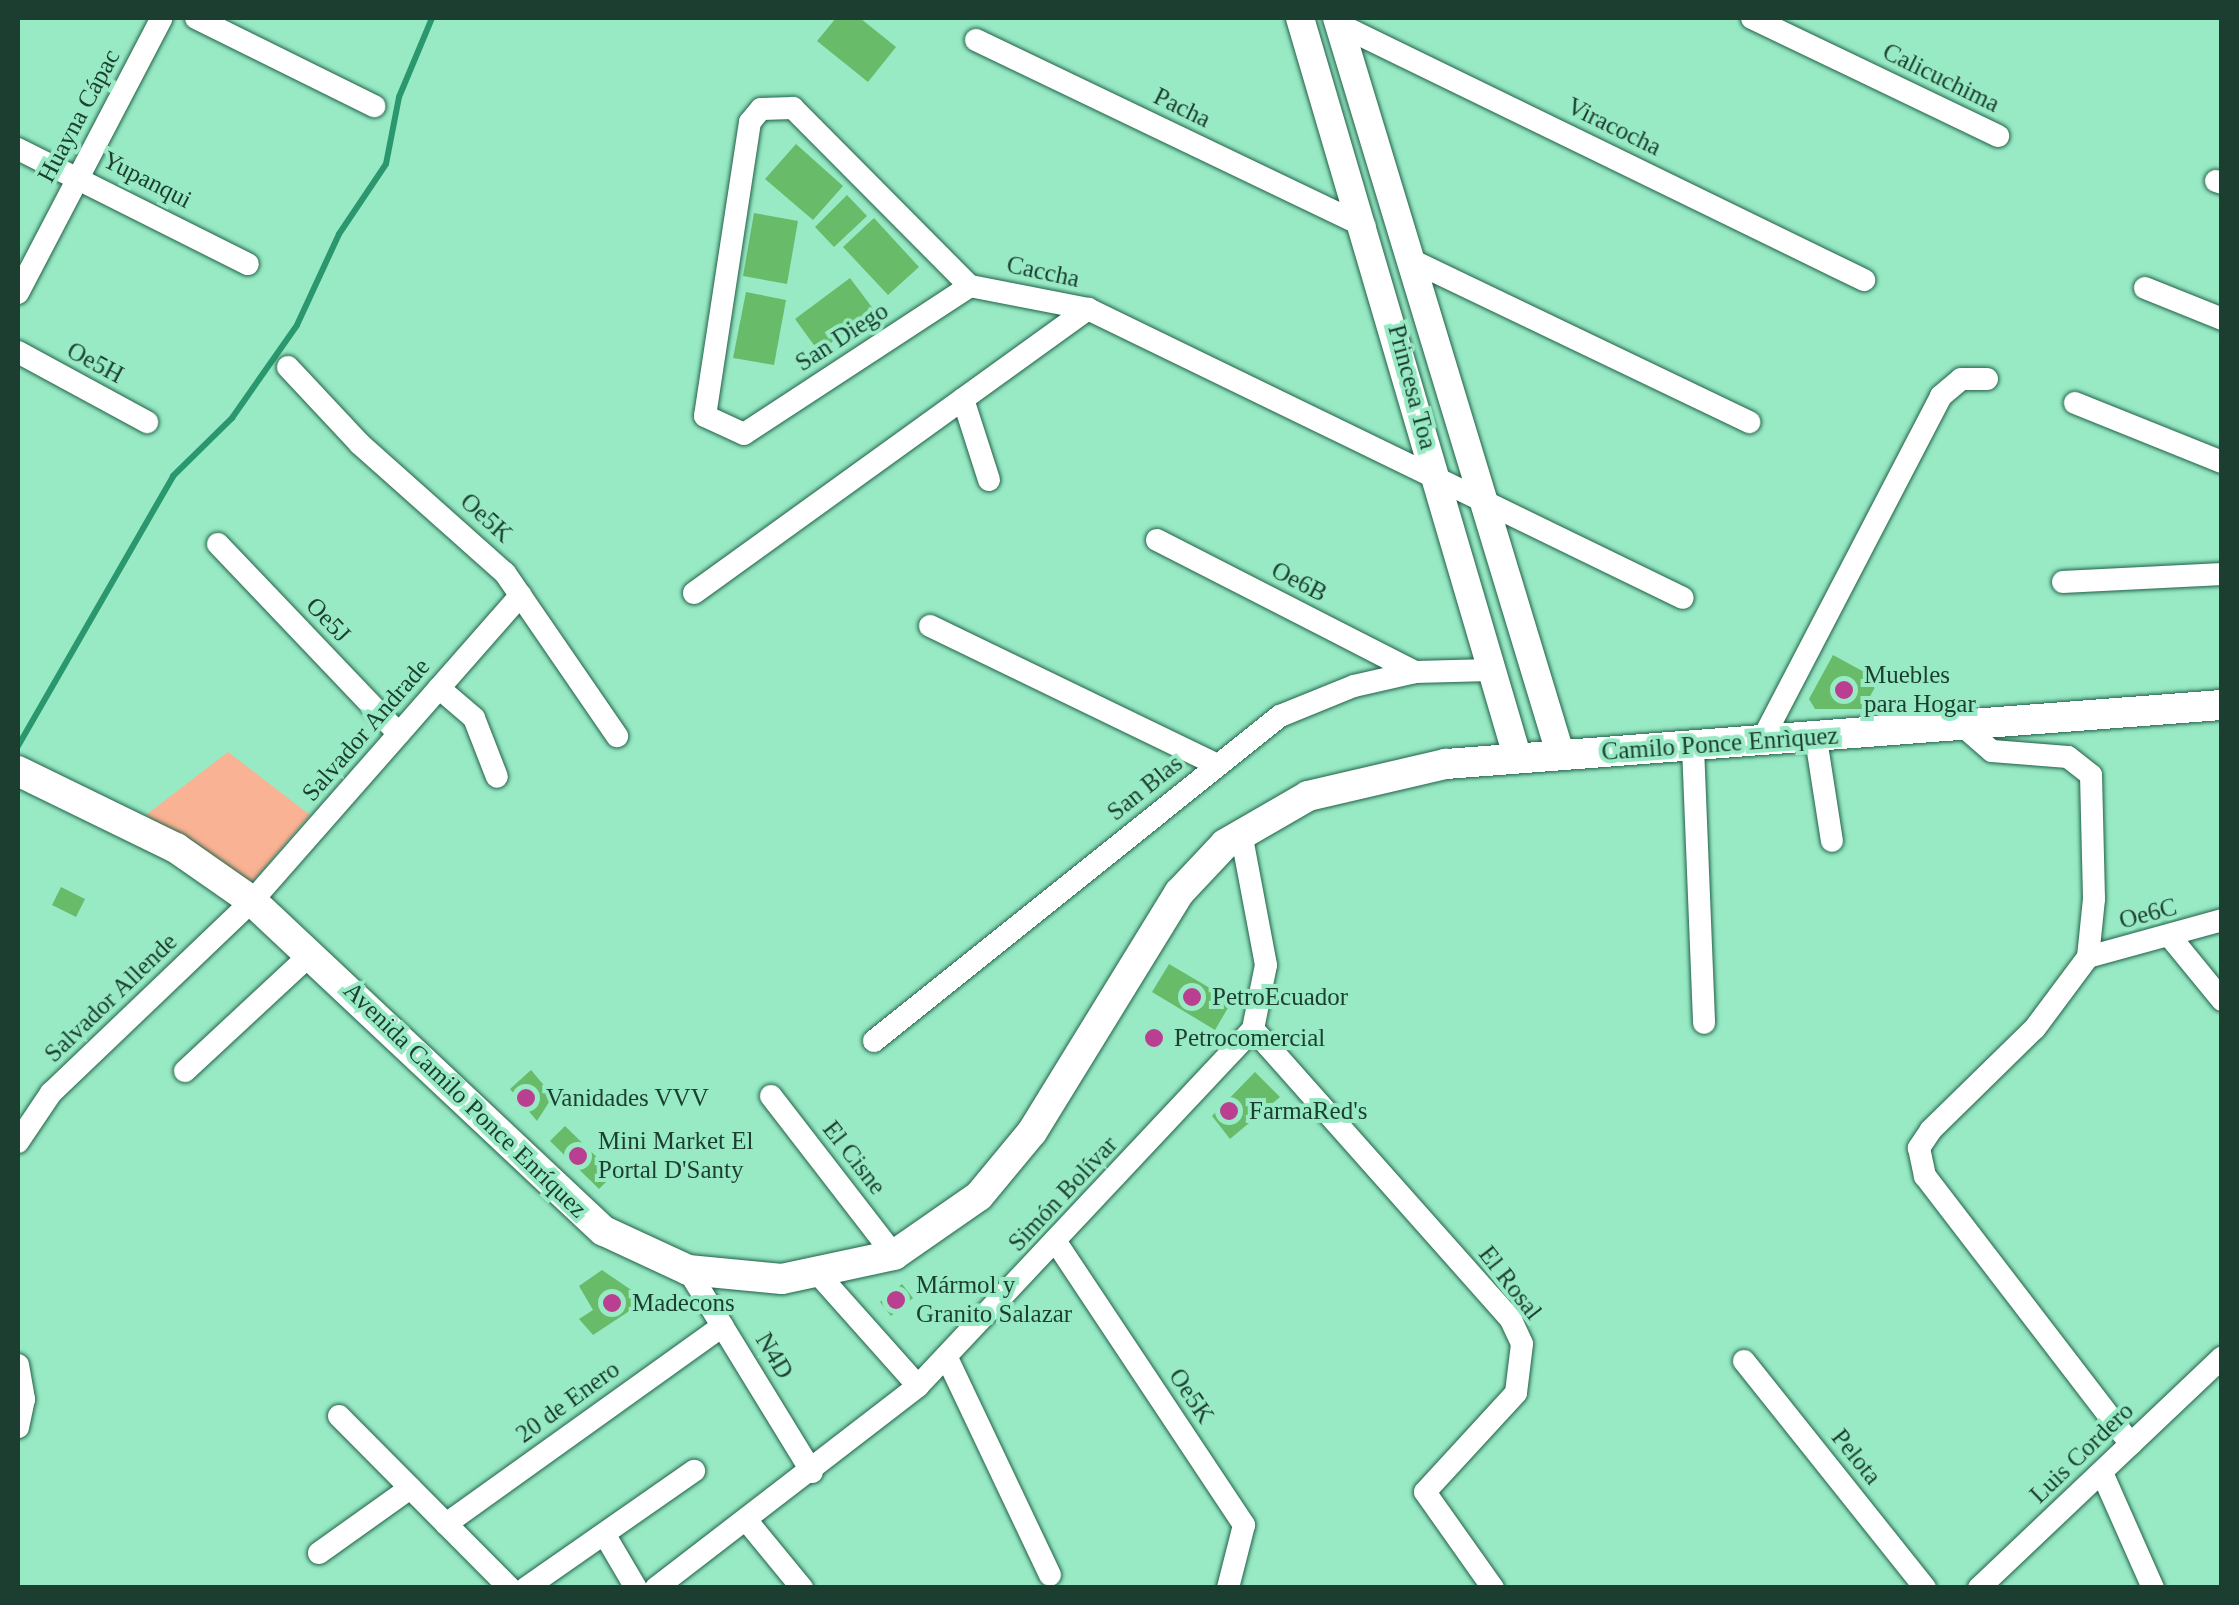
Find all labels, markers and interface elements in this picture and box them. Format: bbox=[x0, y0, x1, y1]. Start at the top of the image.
street label: Calicuchima bbox=[1878, 37, 2004, 119]
street label: Huayna Cápac bbox=[31, 44, 127, 188]
street label: Pacha bbox=[1149, 81, 1215, 135]
street label: Viracocha bbox=[1562, 91, 1666, 163]
street label: Yupanqui bbox=[97, 145, 197, 215]
street label: Caccha bbox=[1004, 250, 1082, 294]
street label: San Diego bbox=[790, 296, 894, 378]
street label: Princesa Toa bbox=[1381, 321, 1443, 453]
street label: Oe5H bbox=[62, 336, 128, 390]
street label: Oe5K bbox=[454, 487, 518, 549]
street label: Oe6B bbox=[1266, 555, 1332, 609]
street label: Oe5J bbox=[299, 591, 357, 649]
street label: Salvador Andrade bbox=[295, 652, 437, 808]
place label: Muebles para Hogar bbox=[1864, 661, 1976, 720]
marker: Muebles para Hogar bbox=[1833, 679, 1855, 701]
street label: Camilo Ponce Enrìquez bbox=[1601, 721, 1839, 767]
street label: San Blas bbox=[1101, 749, 1189, 827]
street label: Oe6C bbox=[2116, 892, 2180, 936]
street label: Salvador Allende bbox=[38, 927, 184, 1069]
street label: Avenida Camilo Ponce Enríquez bbox=[337, 976, 593, 1224]
place label: PetroEcuador bbox=[1212, 982, 1348, 1012]
marker: PetroEcuador bbox=[1181, 986, 1203, 1008]
place label: Petrocomercial bbox=[1174, 1023, 1325, 1053]
marker: Petrocomercial bbox=[1143, 1027, 1165, 1049]
place label: Vanidades VVV bbox=[546, 1083, 709, 1113]
marker: Vanidades VVV bbox=[515, 1087, 537, 1109]
place label: FarmaRed's bbox=[1249, 1096, 1367, 1126]
marker: FarmaRed's bbox=[1218, 1100, 1240, 1122]
street label: El Cisne bbox=[816, 1115, 892, 1201]
place label: Mini Market El Portal D'Santy bbox=[598, 1127, 754, 1186]
street label: Simón Bolívar bbox=[1002, 1130, 1124, 1258]
marker: Mini Market El Portal D'Santy bbox=[567, 1145, 589, 1167]
street label: El Rosal bbox=[1472, 1240, 1548, 1326]
place label: Mármol y Granito Salazar bbox=[916, 1271, 1072, 1330]
place label: Madecons bbox=[632, 1288, 735, 1318]
marker: Mármol y Granito Salazar bbox=[885, 1289, 907, 1311]
marker: Madecons bbox=[601, 1292, 623, 1314]
street label: N4D bbox=[749, 1327, 799, 1385]
street label: 20 de Enero bbox=[510, 1354, 626, 1450]
street label: Oe5K bbox=[1162, 1363, 1220, 1429]
street label: Luis Cordero bbox=[2024, 1396, 2140, 1510]
street label: Pelota bbox=[1825, 1423, 1887, 1491]

